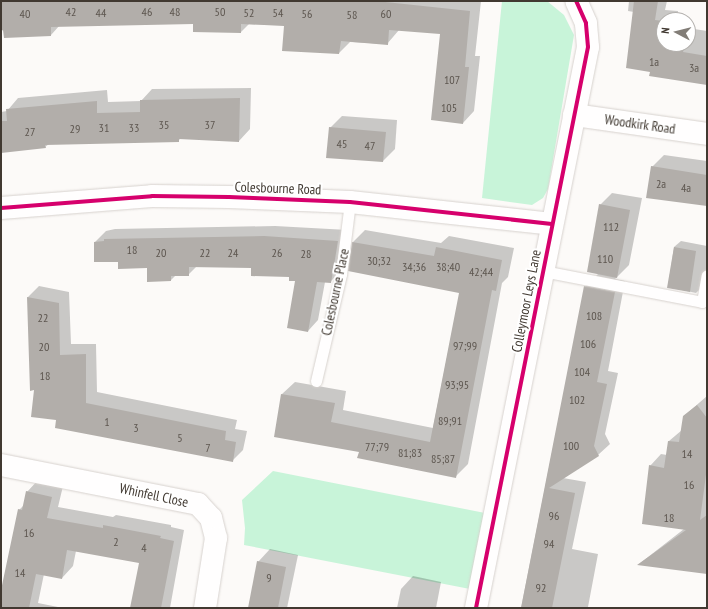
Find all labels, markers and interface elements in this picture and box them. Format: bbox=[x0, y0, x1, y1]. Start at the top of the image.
house number: 42 bbox=[66, 5, 76, 19]
house number: 46 bbox=[142, 5, 152, 19]
house number: 48 bbox=[170, 5, 180, 19]
house number: 50 bbox=[215, 5, 225, 19]
house number: 44 bbox=[96, 6, 106, 20]
house number: 52 bbox=[244, 6, 254, 20]
house number: 54 bbox=[273, 6, 283, 20]
house number: 40 bbox=[20, 7, 30, 21]
house number: 56 bbox=[302, 7, 312, 21]
house number: 60 bbox=[381, 7, 391, 21]
house number: 58 bbox=[347, 8, 357, 22]
north arrow bbox=[656, 12, 696, 52]
text: N bbox=[658, 27, 672, 34]
house number: 1a bbox=[649, 55, 659, 69]
house number: 3a bbox=[689, 61, 699, 75]
house number: 107 bbox=[444, 73, 460, 87]
house number: 105 bbox=[441, 101, 457, 115]
street label: Woodkirk Road bbox=[603, 111, 677, 137]
house number: 35 bbox=[159, 118, 169, 132]
house number: 37 bbox=[205, 118, 215, 132]
house number: 31 bbox=[99, 121, 109, 135]
house number: 33 bbox=[129, 121, 139, 135]
house number: 29 bbox=[70, 122, 80, 136]
house number: 27 bbox=[25, 125, 35, 139]
house number: 45 bbox=[337, 137, 347, 151]
house number: 47 bbox=[365, 139, 375, 153]
house number: 2a bbox=[656, 177, 666, 191]
street label: Colesbourne Road bbox=[234, 178, 322, 198]
house number: 4a bbox=[681, 181, 691, 195]
house number: 112 bbox=[603, 220, 619, 234]
house number: 18 bbox=[127, 243, 137, 257]
house number: 20 bbox=[156, 246, 166, 260]
house number: 22 bbox=[200, 246, 210, 260]
house number: 24 bbox=[228, 246, 238, 260]
house number: 26 bbox=[272, 246, 282, 260]
house number: 28 bbox=[301, 247, 311, 261]
street label: Colesbourne Place bbox=[318, 247, 352, 337]
street label: Colleymoor Leys Lane bbox=[508, 248, 544, 354]
house number: 110 bbox=[597, 252, 613, 266]
house number: 30;32 bbox=[367, 254, 391, 268]
house number: 34;36 bbox=[402, 260, 426, 274]
house number: 38;40 bbox=[436, 260, 460, 274]
house number: 42;44 bbox=[469, 265, 493, 279]
house number: 108 bbox=[586, 309, 602, 323]
house number: 22 bbox=[38, 311, 48, 325]
house number: 106 bbox=[580, 337, 596, 351]
house number: 97;99 bbox=[453, 339, 477, 353]
house number: 20 bbox=[39, 340, 49, 354]
house number: 104 bbox=[574, 365, 590, 379]
house number: 18 bbox=[40, 369, 50, 383]
house number: 93;95 bbox=[445, 378, 469, 392]
house number: 102 bbox=[569, 393, 585, 407]
house number: 89;91 bbox=[438, 414, 462, 428]
house number: 1 bbox=[104, 415, 110, 429]
house number: 3 bbox=[133, 421, 139, 435]
house number: 5 bbox=[177, 431, 183, 445]
house number: 100 bbox=[563, 439, 579, 453]
house number: 77;79 bbox=[365, 440, 389, 454]
house number: 7 bbox=[205, 441, 211, 455]
house number: 81;83 bbox=[398, 446, 422, 460]
house number: 14 bbox=[682, 447, 692, 461]
house number: 85;87 bbox=[431, 452, 455, 466]
house number: 16 bbox=[684, 478, 694, 492]
street label: Whinfell Close bbox=[118, 480, 190, 510]
house number: 96 bbox=[549, 509, 559, 523]
house number: 18 bbox=[664, 511, 674, 525]
house number: 16 bbox=[24, 526, 34, 540]
house number: 2 bbox=[113, 535, 119, 549]
house number: 94 bbox=[544, 537, 554, 551]
house number: 4 bbox=[141, 541, 147, 555]
house number: 14 bbox=[15, 566, 25, 580]
house number: 9 bbox=[266, 571, 272, 585]
house number: 92 bbox=[536, 581, 546, 595]

